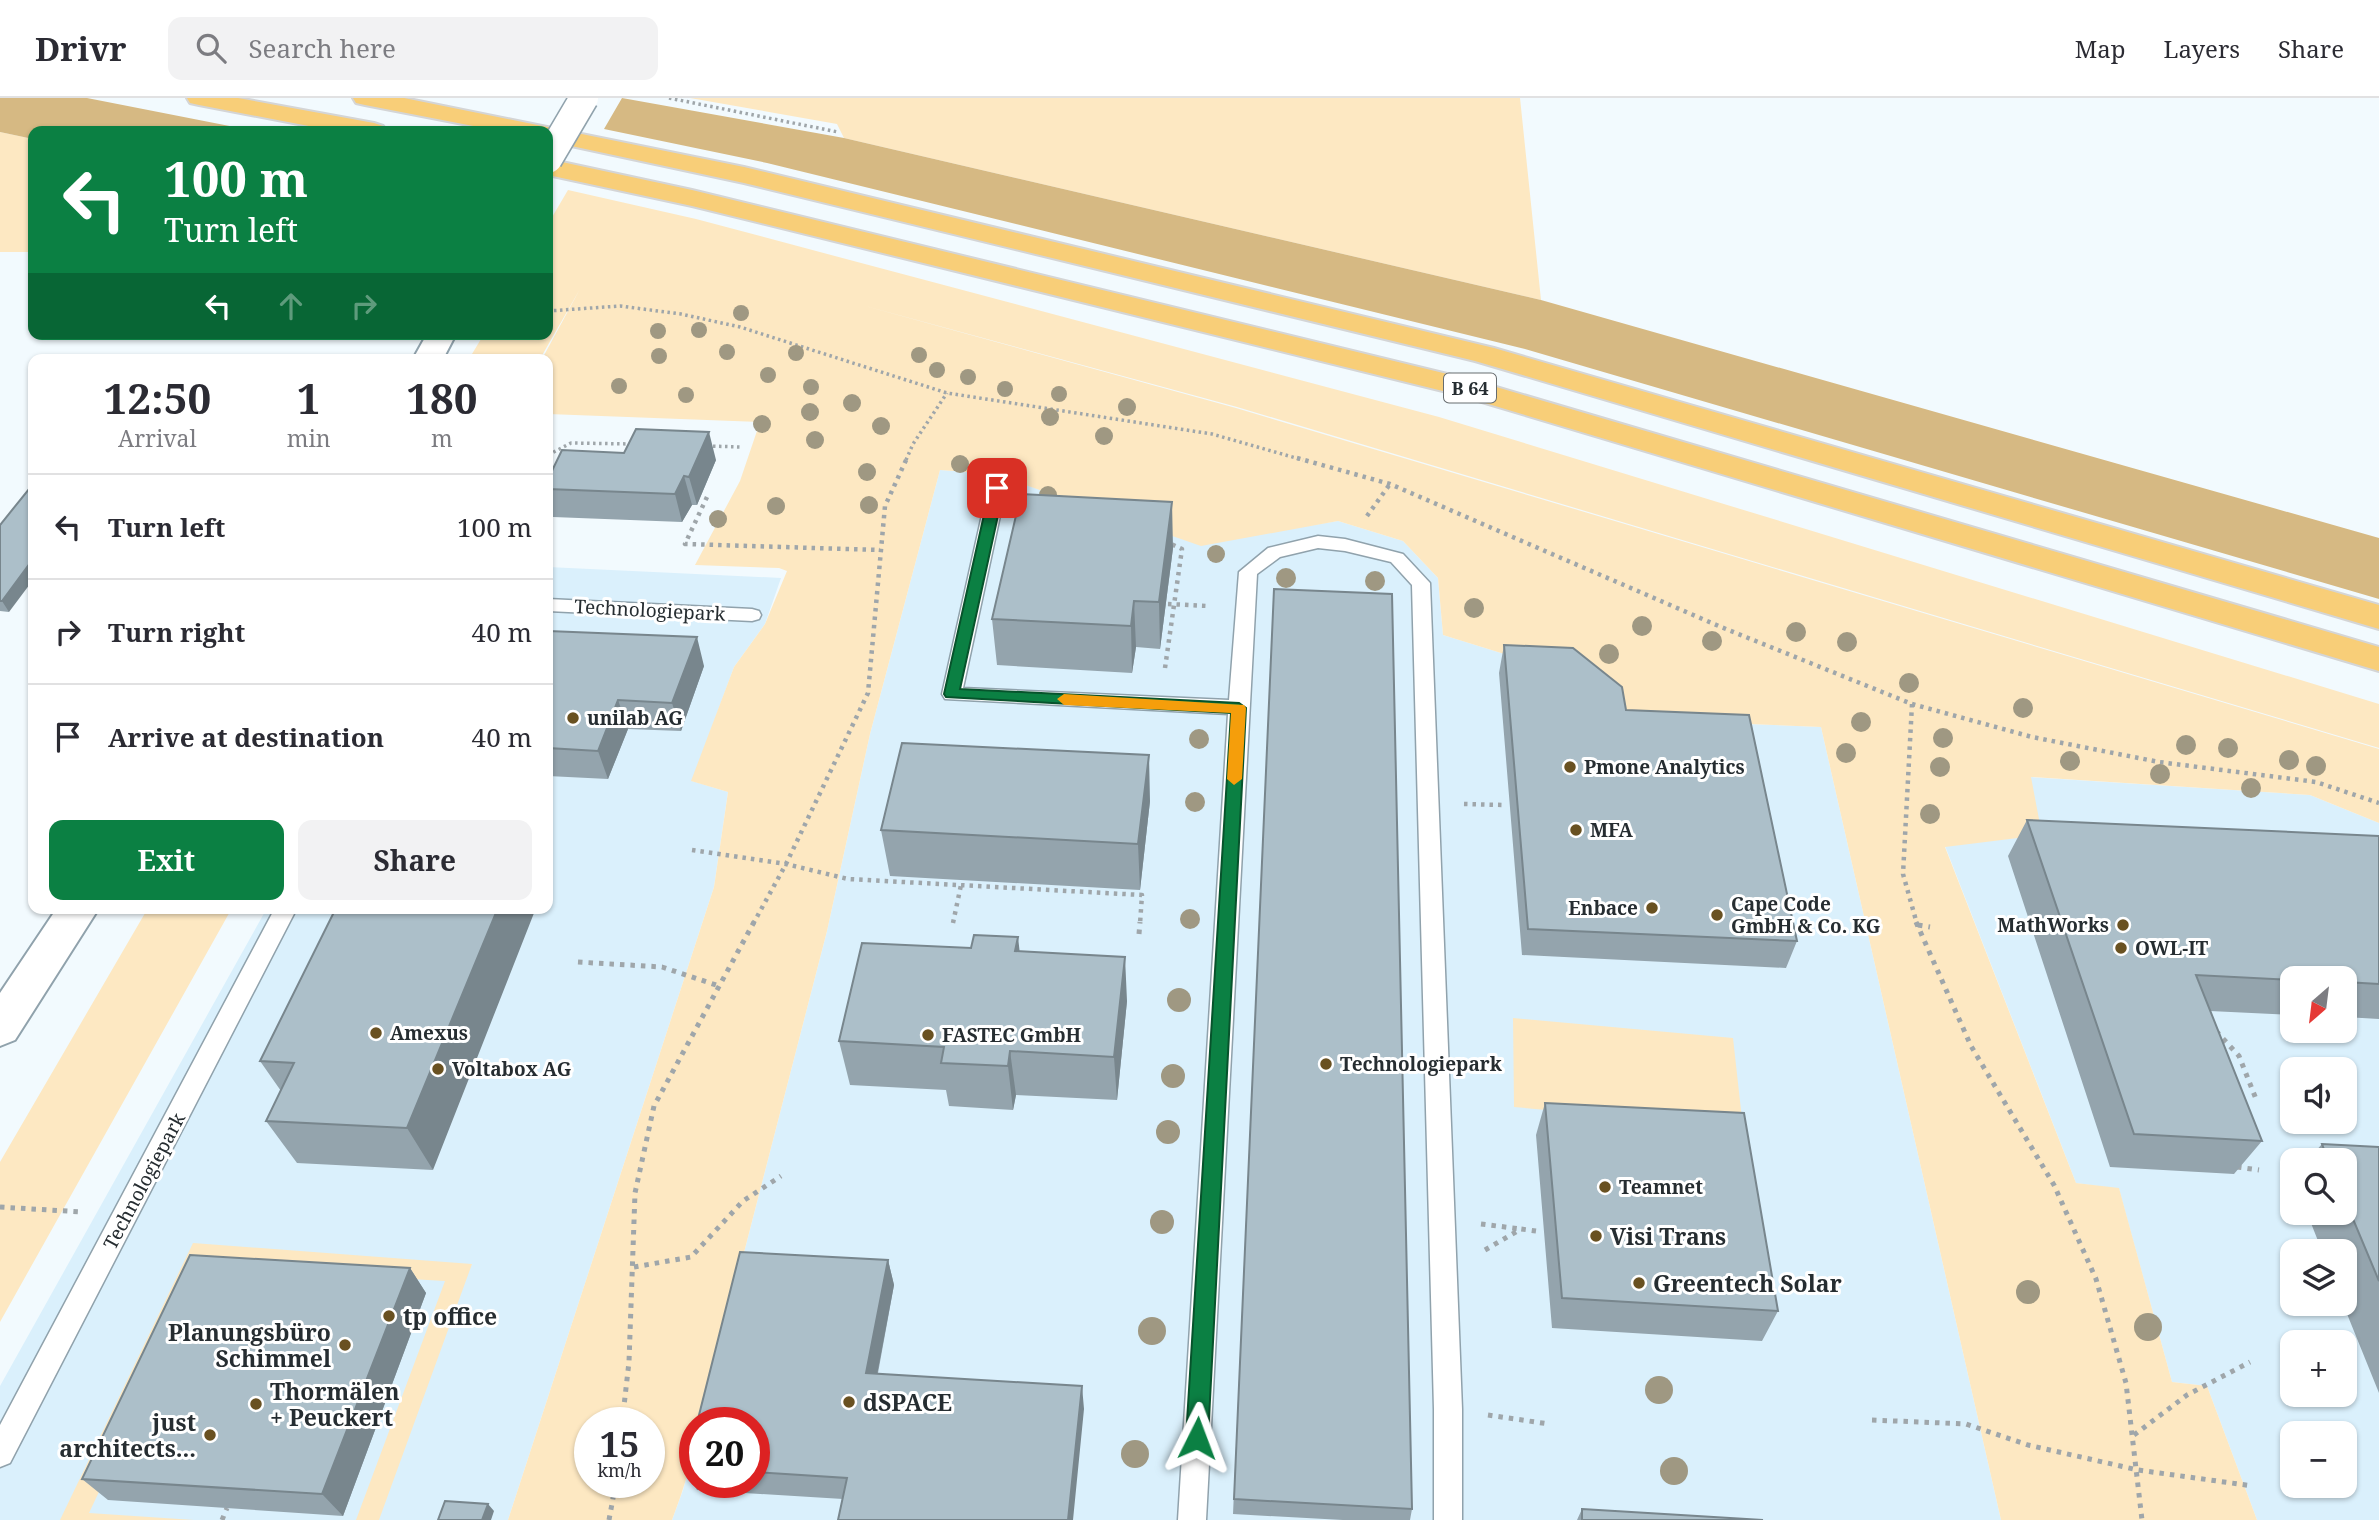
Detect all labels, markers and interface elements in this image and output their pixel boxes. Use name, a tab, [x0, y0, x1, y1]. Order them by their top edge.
search box	[168, 17, 658, 80]
text: Drivr	[35, 26, 126, 71]
icon: search	[192, 29, 230, 67]
text: Search here	[248, 30, 396, 66]
text: Map	[2075, 32, 2126, 65]
text: Layers	[2164, 32, 2240, 65]
text: Share	[2278, 32, 2344, 65]
text: 100 m	[164, 145, 308, 211]
icon: left	[49, 154, 140, 245]
text: Turn left	[164, 208, 298, 251]
icon: left	[199, 287, 237, 325]
icon: ahead	[272, 287, 310, 325]
icon: right	[345, 287, 383, 325]
text: 12:50	[104, 369, 211, 426]
text: 1	[297, 369, 321, 426]
text: 180	[406, 369, 477, 426]
road number: B 64	[1444, 374, 1496, 402]
text: Arrival	[118, 422, 197, 454]
text: min	[287, 422, 331, 454]
text: m	[431, 422, 453, 454]
pin	[967, 458, 1027, 518]
icon: arrive	[978, 469, 1016, 507]
icon: left	[49, 508, 87, 546]
text: Turn left	[108, 509, 225, 545]
text: 100 m	[457, 509, 532, 545]
street label: Technologiepark	[574, 593, 727, 627]
icon: right	[49, 613, 87, 651]
text: Turn right	[108, 614, 245, 650]
text: 40 m	[472, 614, 532, 650]
place label: unilab AG	[587, 705, 683, 731]
marker: unilab AG	[565, 710, 581, 726]
icon: arrive	[49, 718, 87, 756]
text: Arrive at destination	[108, 719, 384, 755]
text: 40 m	[472, 719, 532, 755]
place label: Pmone Analytics	[1584, 754, 1745, 780]
marker: Pmone Analytics	[1562, 759, 1578, 775]
place label: MFA	[1590, 817, 1634, 843]
button: Exit	[49, 820, 284, 900]
button: Share	[298, 820, 532, 900]
marker: MFA	[1568, 822, 1584, 838]
place label: Cape Code GmbH & Co. KG	[1731, 891, 1880, 939]
place label: Enbace	[1568, 895, 1638, 921]
marker: Enbace	[1644, 900, 1660, 916]
marker: Cape Code GmbH & Co. KG	[1709, 907, 1725, 923]
place label: MathWorks	[1997, 912, 2109, 938]
marker: MathWorks	[2115, 917, 2131, 933]
place label: OWL-IT	[2135, 935, 2209, 961]
marker: OWL-IT	[2113, 940, 2129, 956]
north arrow	[2280, 966, 2357, 1043]
map controls	[2280, 966, 2357, 1498]
place label: Amexus	[390, 1020, 468, 1046]
place label: FASTEC GmbH	[942, 1022, 1082, 1048]
marker: Amexus	[368, 1025, 384, 1041]
marker: FASTEC GmbH	[920, 1027, 936, 1043]
place label: Technologiepark	[1340, 1051, 1503, 1077]
place label: Voltabox AG	[452, 1056, 571, 1082]
marker: Technologiepark	[1318, 1056, 1334, 1072]
button: sound	[2280, 1057, 2357, 1134]
marker: Voltabox AG	[430, 1061, 446, 1077]
street label: Technologiepark	[97, 1107, 191, 1254]
button: search	[2280, 1148, 2357, 1225]
place label: Teamnet	[1619, 1174, 1703, 1200]
marker: Teamnet	[1597, 1179, 1613, 1195]
place label: Visi Trans	[1610, 1220, 1726, 1252]
marker: Visi Trans	[1588, 1228, 1604, 1244]
button: layers	[2280, 1239, 2357, 1316]
place label: Greentech Solar	[1653, 1267, 1842, 1299]
marker: Greentech Solar	[1631, 1275, 1647, 1291]
place label: tp office	[403, 1300, 497, 1332]
marker: tp office	[381, 1308, 397, 1324]
place label: Planungsbüro Schimmel	[168, 1316, 331, 1374]
button: +	[2280, 1330, 2357, 1407]
marker: Planungsbüro Schimmel	[337, 1337, 353, 1353]
place label: Thormälen + Peuckert	[270, 1375, 400, 1433]
place label: dSPACE	[863, 1386, 952, 1418]
marker: dSPACE	[841, 1394, 857, 1410]
marker: Thormälen + Peuckert	[248, 1396, 264, 1412]
position arrow	[1160, 1401, 1234, 1475]
place label: just architects...	[59, 1406, 196, 1464]
speed limit sign: 20	[679, 1407, 770, 1498]
text: 15	[600, 1420, 639, 1467]
button: −	[2280, 1421, 2357, 1498]
marker: just architects...	[202, 1427, 218, 1443]
text: km/h	[597, 1458, 642, 1482]

